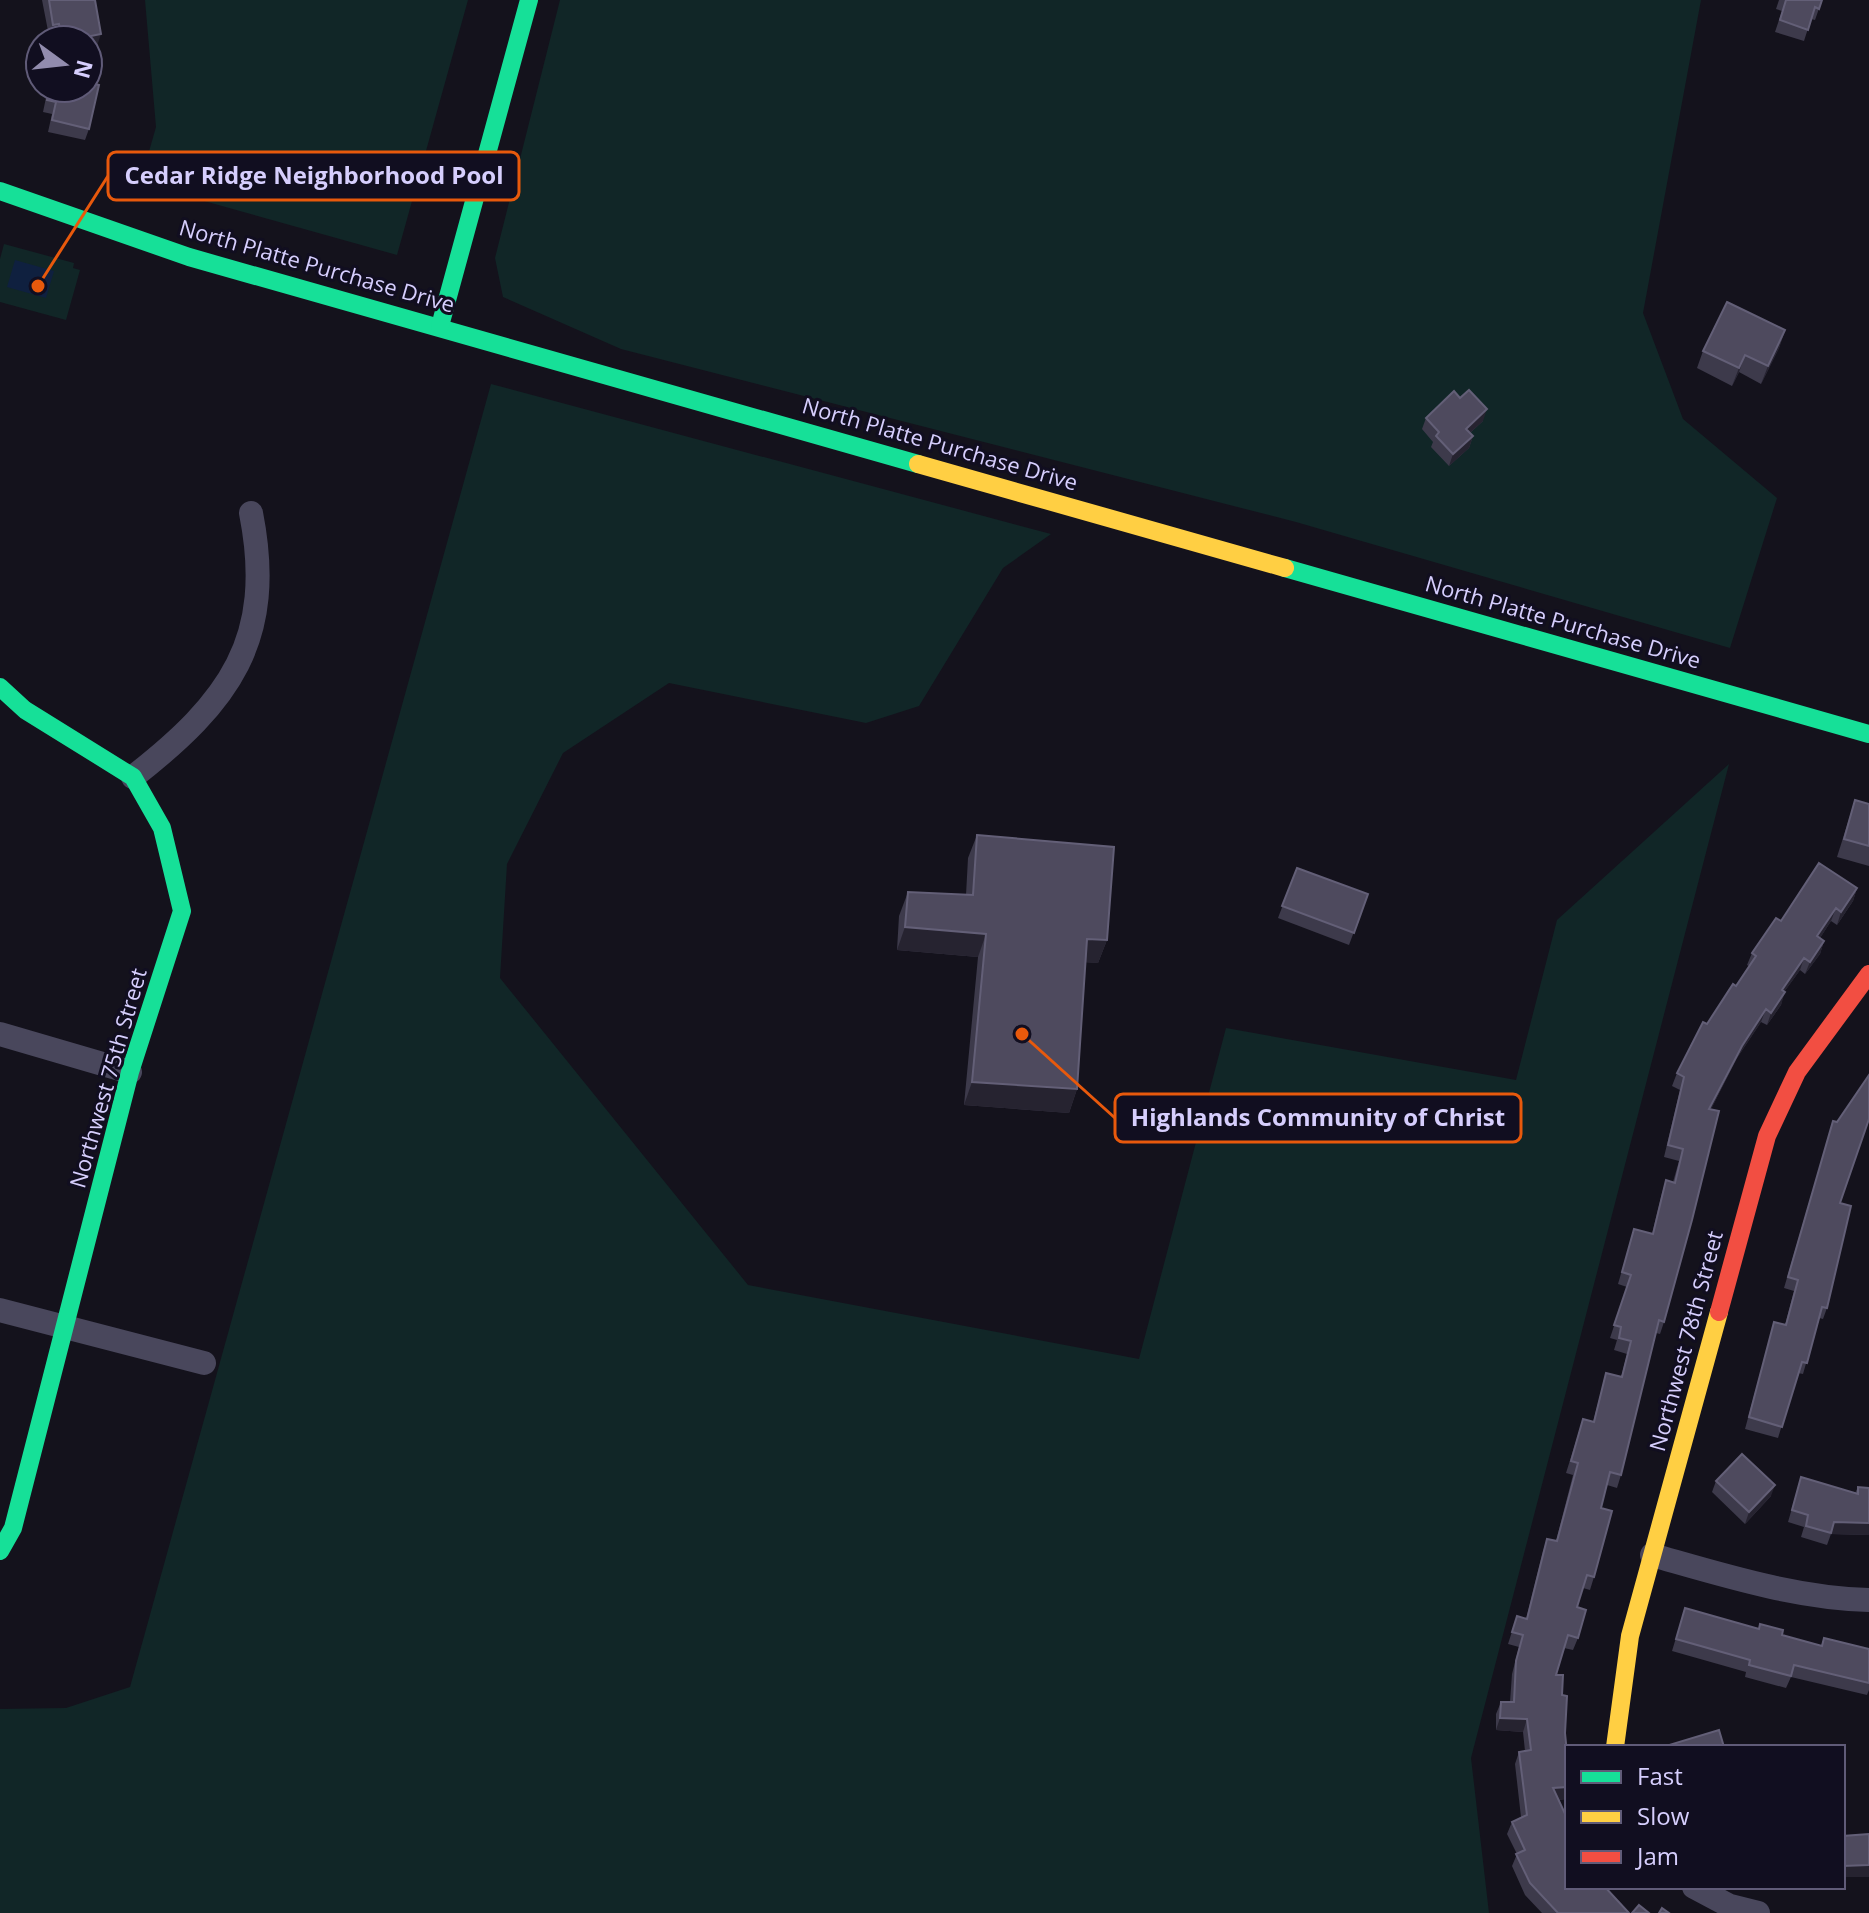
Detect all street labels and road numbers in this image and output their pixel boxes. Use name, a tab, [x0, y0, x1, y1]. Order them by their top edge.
street label: North Platte Purchase Drive	[176, 211, 458, 319]
street label: North Platte Purchase Drive	[799, 389, 1081, 497]
street label: North Platte Purchase Drive	[1422, 567, 1704, 675]
street label: Northwest 75th Street	[61, 964, 153, 1191]
street label: Northwest 78th Street	[1641, 1227, 1729, 1454]

